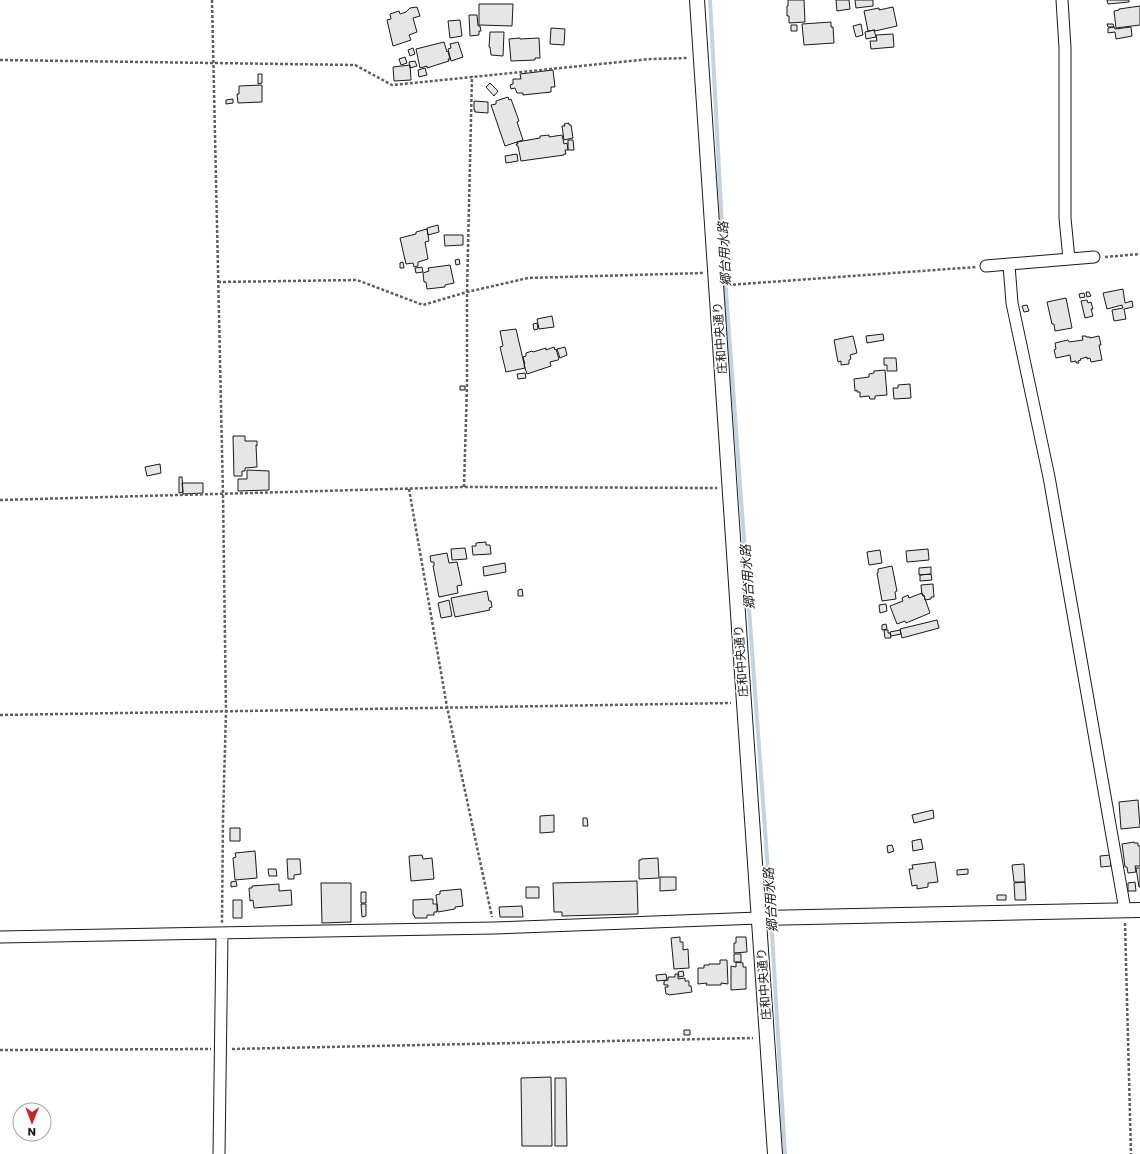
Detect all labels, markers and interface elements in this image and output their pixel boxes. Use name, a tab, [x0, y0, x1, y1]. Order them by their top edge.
water label: 郷台用水路	[713, 220, 736, 287]
street label: 庄和中央通り	[709, 302, 730, 375]
water label: 郷台用水路	[736, 543, 759, 610]
street label: 庄和中央通り	[730, 625, 751, 698]
water label: 郷台用水路	[759, 866, 782, 933]
street label: 庄和中央通り	[753, 948, 774, 1021]
north arrow	[12, 1102, 52, 1142]
text: N	[28, 1124, 36, 1140]

